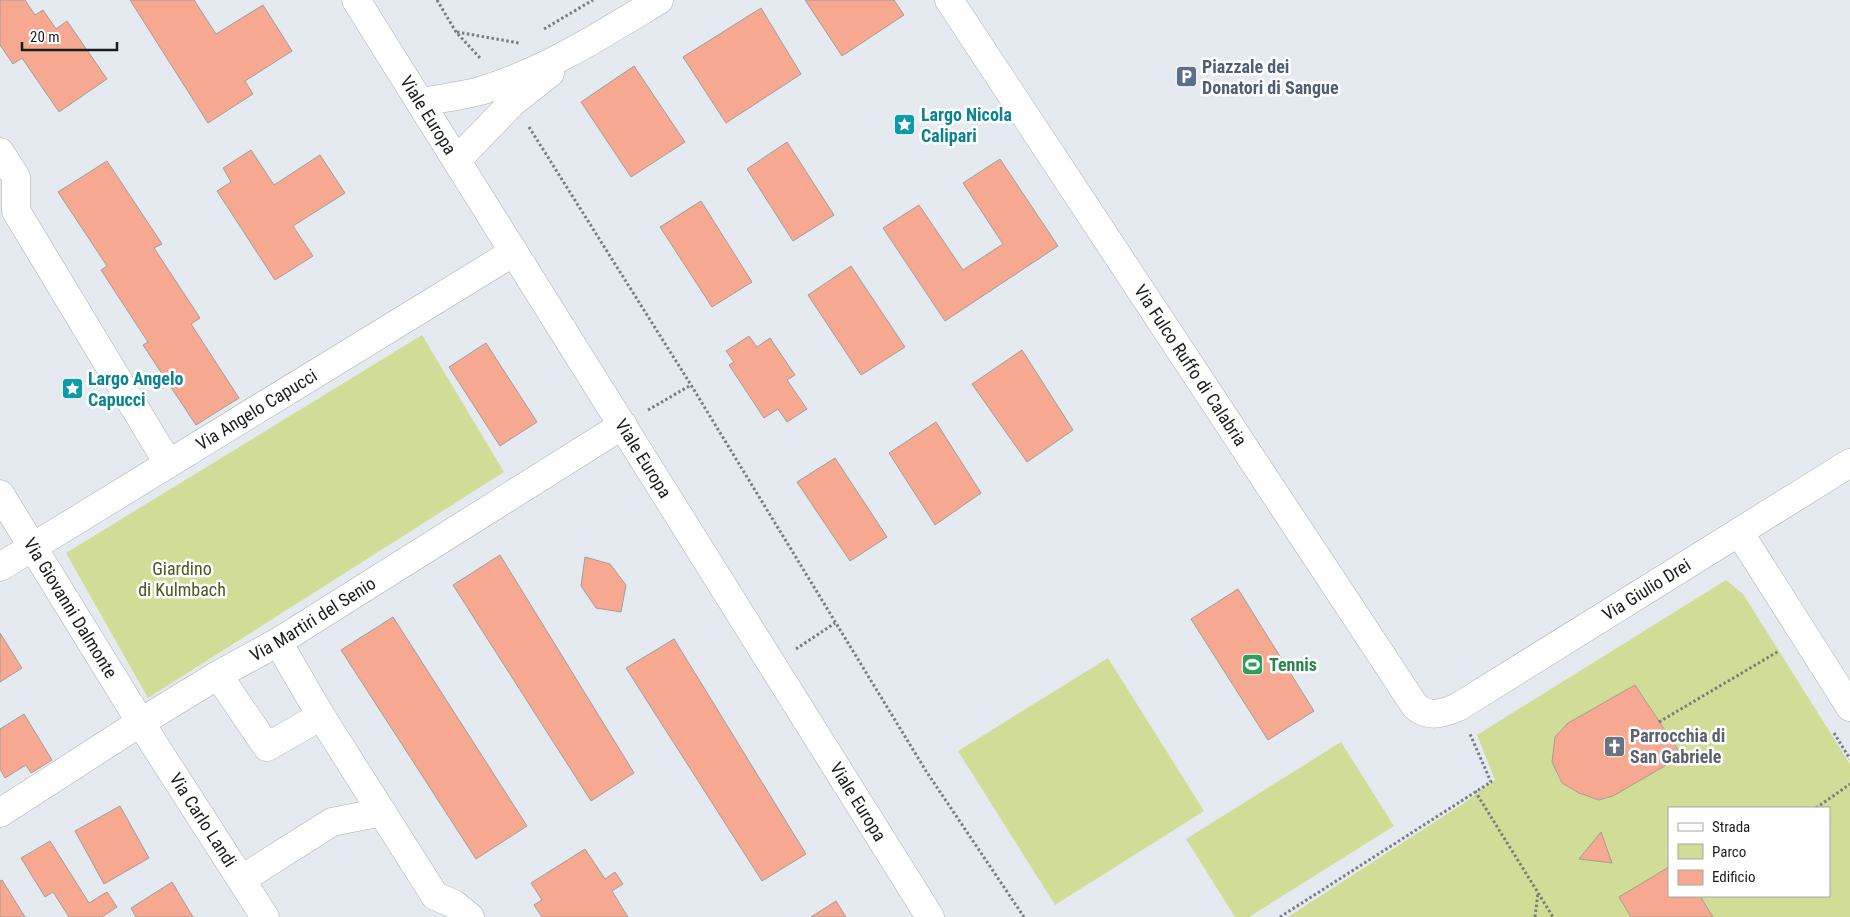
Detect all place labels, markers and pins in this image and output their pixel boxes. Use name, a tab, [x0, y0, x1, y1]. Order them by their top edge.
place label: Piazzale dei Donatori di Sangue	[1202, 56, 1339, 98]
parking icon: Piazzale dei Donatori di Sangue	[1174, 65, 1198, 89]
place label: Largo Nicola Calipari	[921, 104, 1012, 146]
place icon: Largo Nicola Calipari	[893, 113, 917, 137]
place label: Largo Angelo Capucci	[88, 368, 183, 410]
place icon: Largo Angelo Capucci	[60, 377, 84, 401]
sports icon: Tennis	[1241, 653, 1265, 677]
place label: Tennis	[1269, 654, 1317, 675]
place label: Parrocchia di San Gabriele	[1630, 725, 1725, 767]
church icon: Parrocchia di San Gabriele	[1602, 734, 1626, 758]

